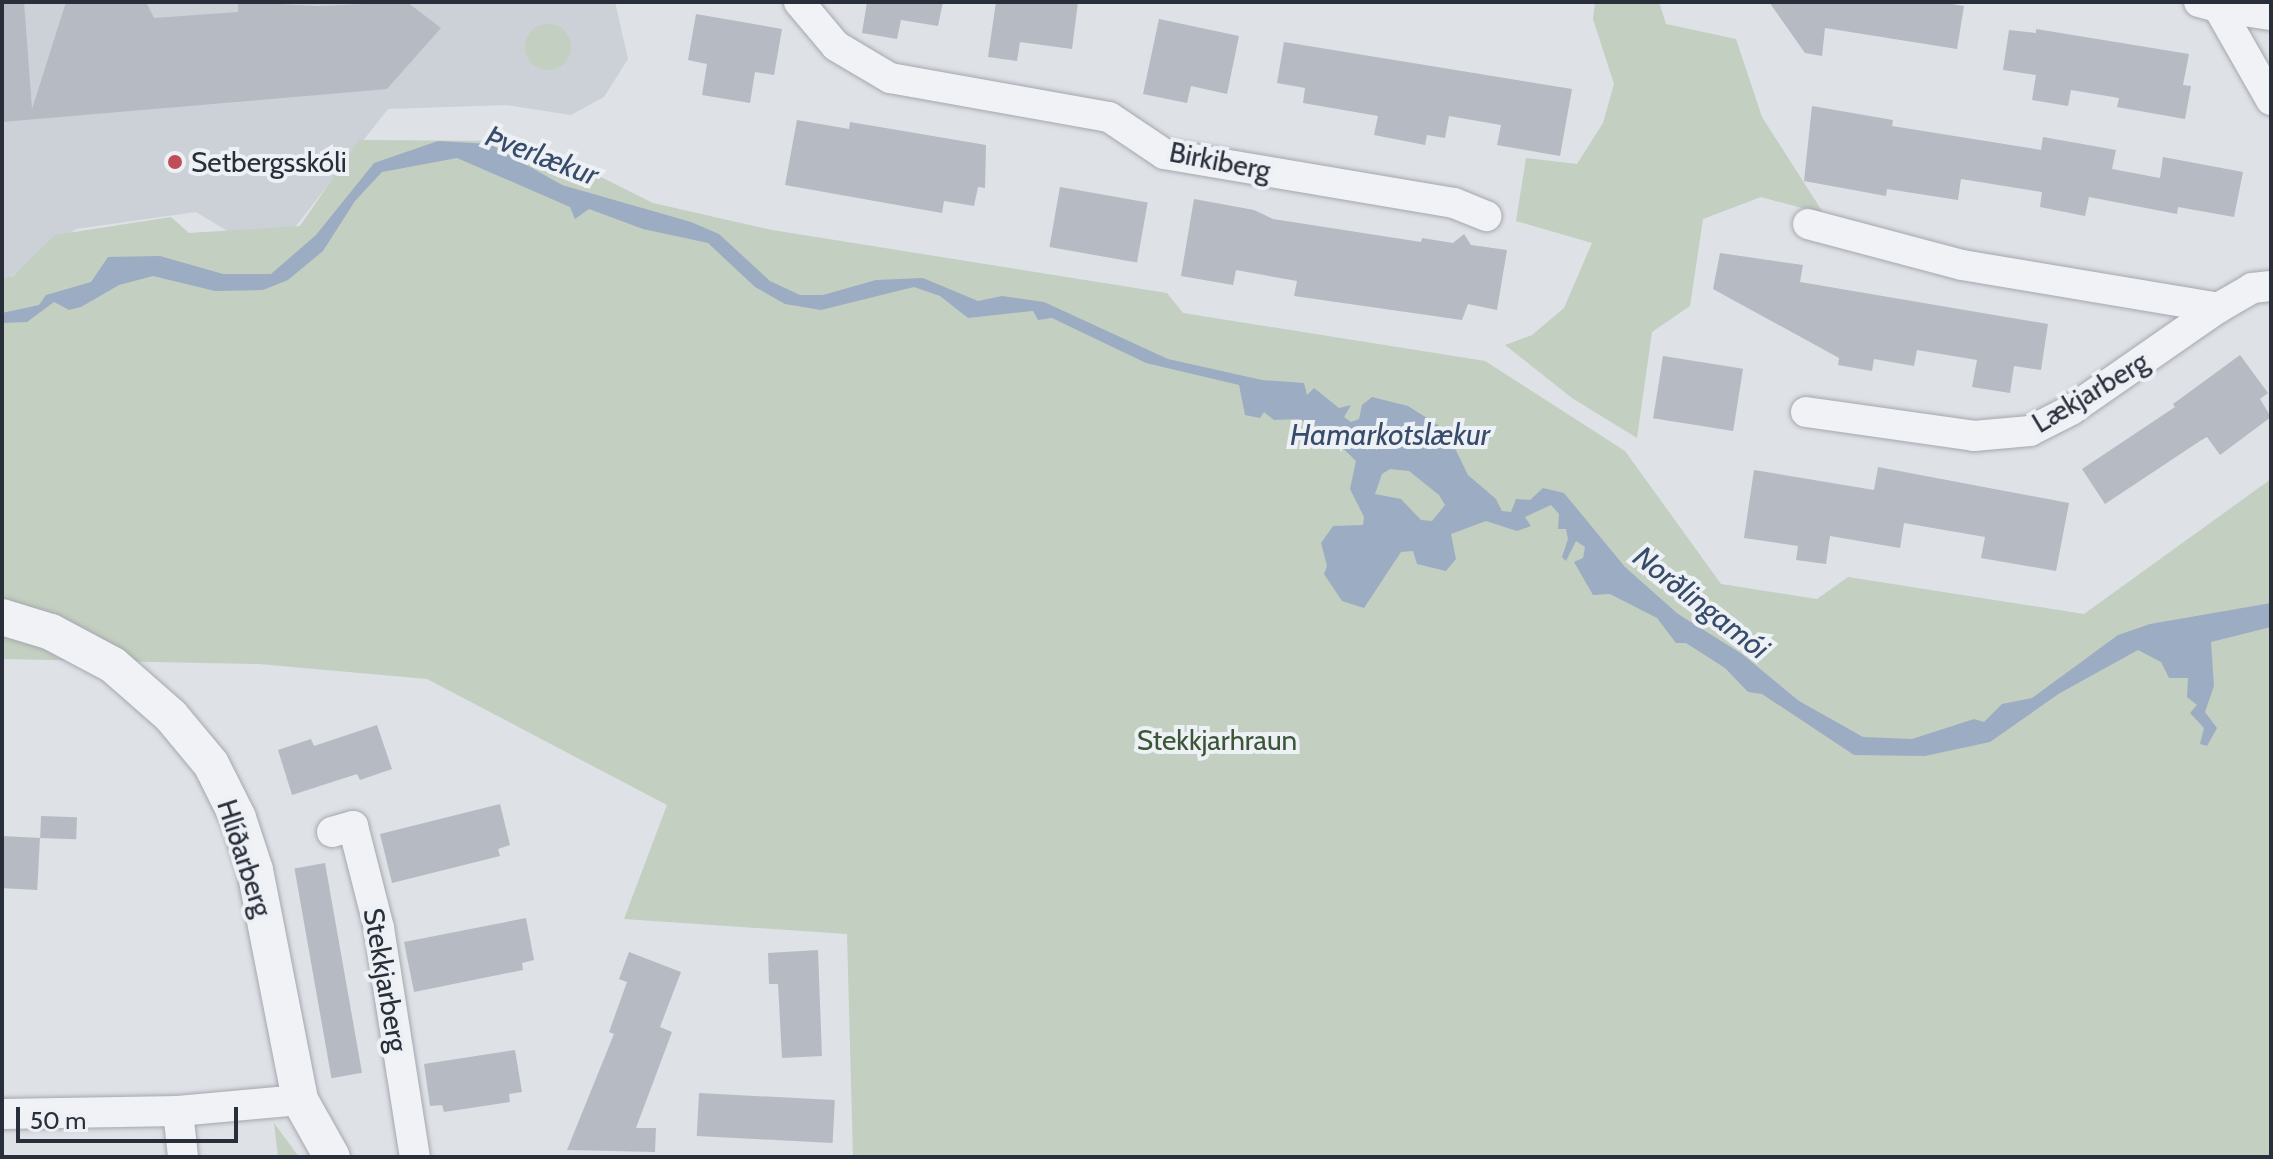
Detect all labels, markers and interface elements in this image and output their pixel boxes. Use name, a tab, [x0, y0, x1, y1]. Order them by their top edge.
water label: Þverlækur	[481, 118, 603, 194]
street label: Birkiberg	[1167, 135, 1273, 187]
place label: Setbergsskóli	[191, 145, 347, 179]
marker: Setbergsskóli	[166, 153, 184, 171]
street label: Lækjarberg	[2026, 344, 2154, 440]
water label: Hamarkotslækur	[1290, 417, 1490, 453]
water label: Norðlingamói	[1626, 539, 1776, 667]
park label: Stekkjarhraun	[1137, 723, 1297, 757]
street label: Hlíðarberg	[210, 795, 280, 921]
street label: Stekkjarberg	[357, 905, 415, 1055]
scale bar	[20, 1091, 242, 1141]
text: 50 m	[30, 1106, 86, 1135]

